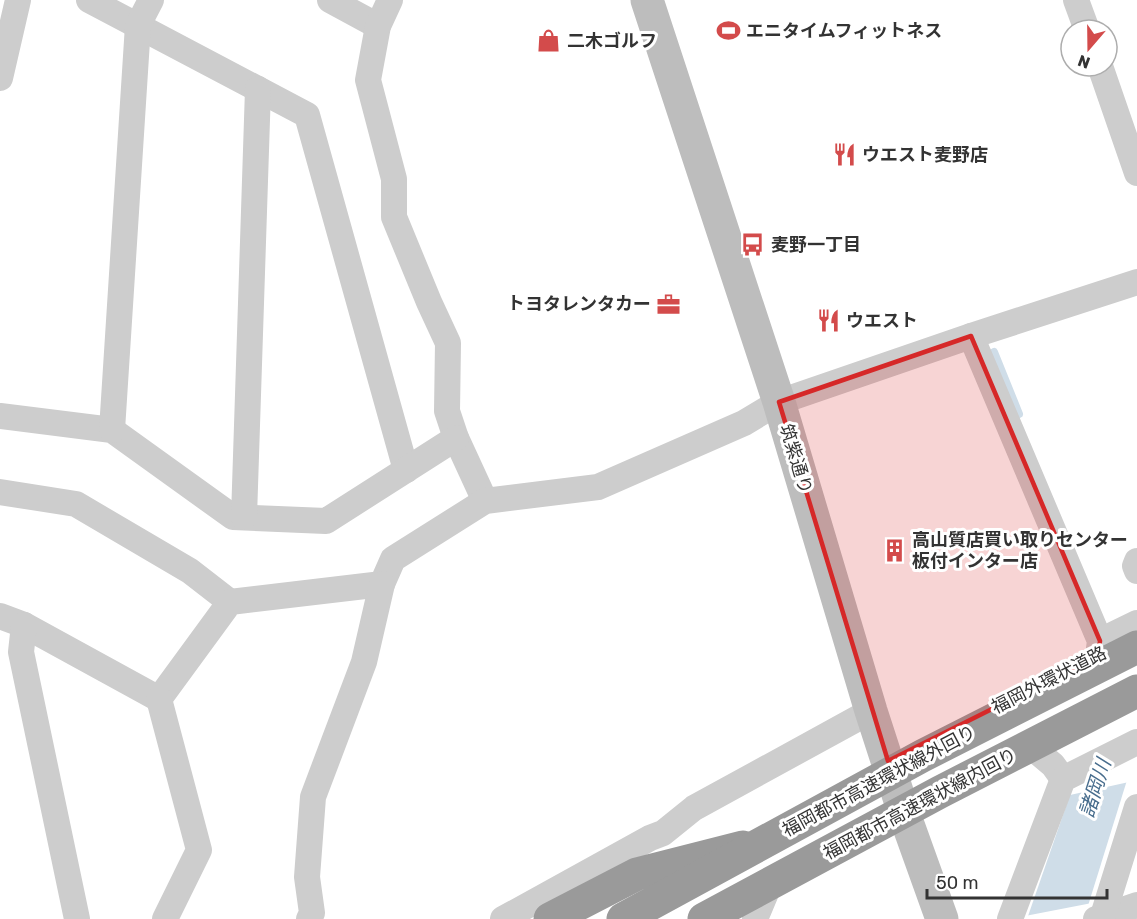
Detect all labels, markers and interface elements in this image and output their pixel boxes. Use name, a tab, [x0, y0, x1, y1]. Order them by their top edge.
sports icon: エニタイムフィットネス	[715, 18, 741, 44]
north arrow	[1059, 18, 1119, 78]
place label: エニタイムフィットネス	[746, 20, 942, 42]
shop icon: 二木ゴルフ	[536, 28, 562, 54]
place label: 二木ゴルフ	[567, 30, 657, 52]
text: N	[1075, 51, 1093, 73]
restaurant icon: ウエスト麦野店	[831, 142, 857, 168]
place label: ウエスト麦野店	[862, 144, 988, 166]
bus stop icon: 麦野一丁目	[740, 232, 766, 258]
place label: 麦野一丁目	[771, 234, 861, 256]
office icon: トヨタレンタカー	[656, 291, 682, 317]
place label: トヨタレンタカー	[507, 293, 651, 315]
restaurant icon: ウエスト	[815, 308, 841, 334]
place label: ウエスト	[846, 310, 918, 332]
street label: 筑紫通り	[775, 421, 817, 497]
place label: 高山質店買い取りセンター 板付インター店	[912, 529, 1128, 572]
building icon: 高山質店買い取りセンター 板付インター店	[881, 537, 907, 563]
street label: 福岡外環状道路	[988, 642, 1110, 718]
street label: 福岡都市高速環状線外回り	[778, 721, 980, 841]
street label: 福岡都市高速環状線内回り	[819, 744, 1021, 864]
water label: 諸岡川	[1074, 754, 1116, 820]
scale bar	[927, 862, 1107, 900]
text: 50 m	[936, 872, 979, 894]

